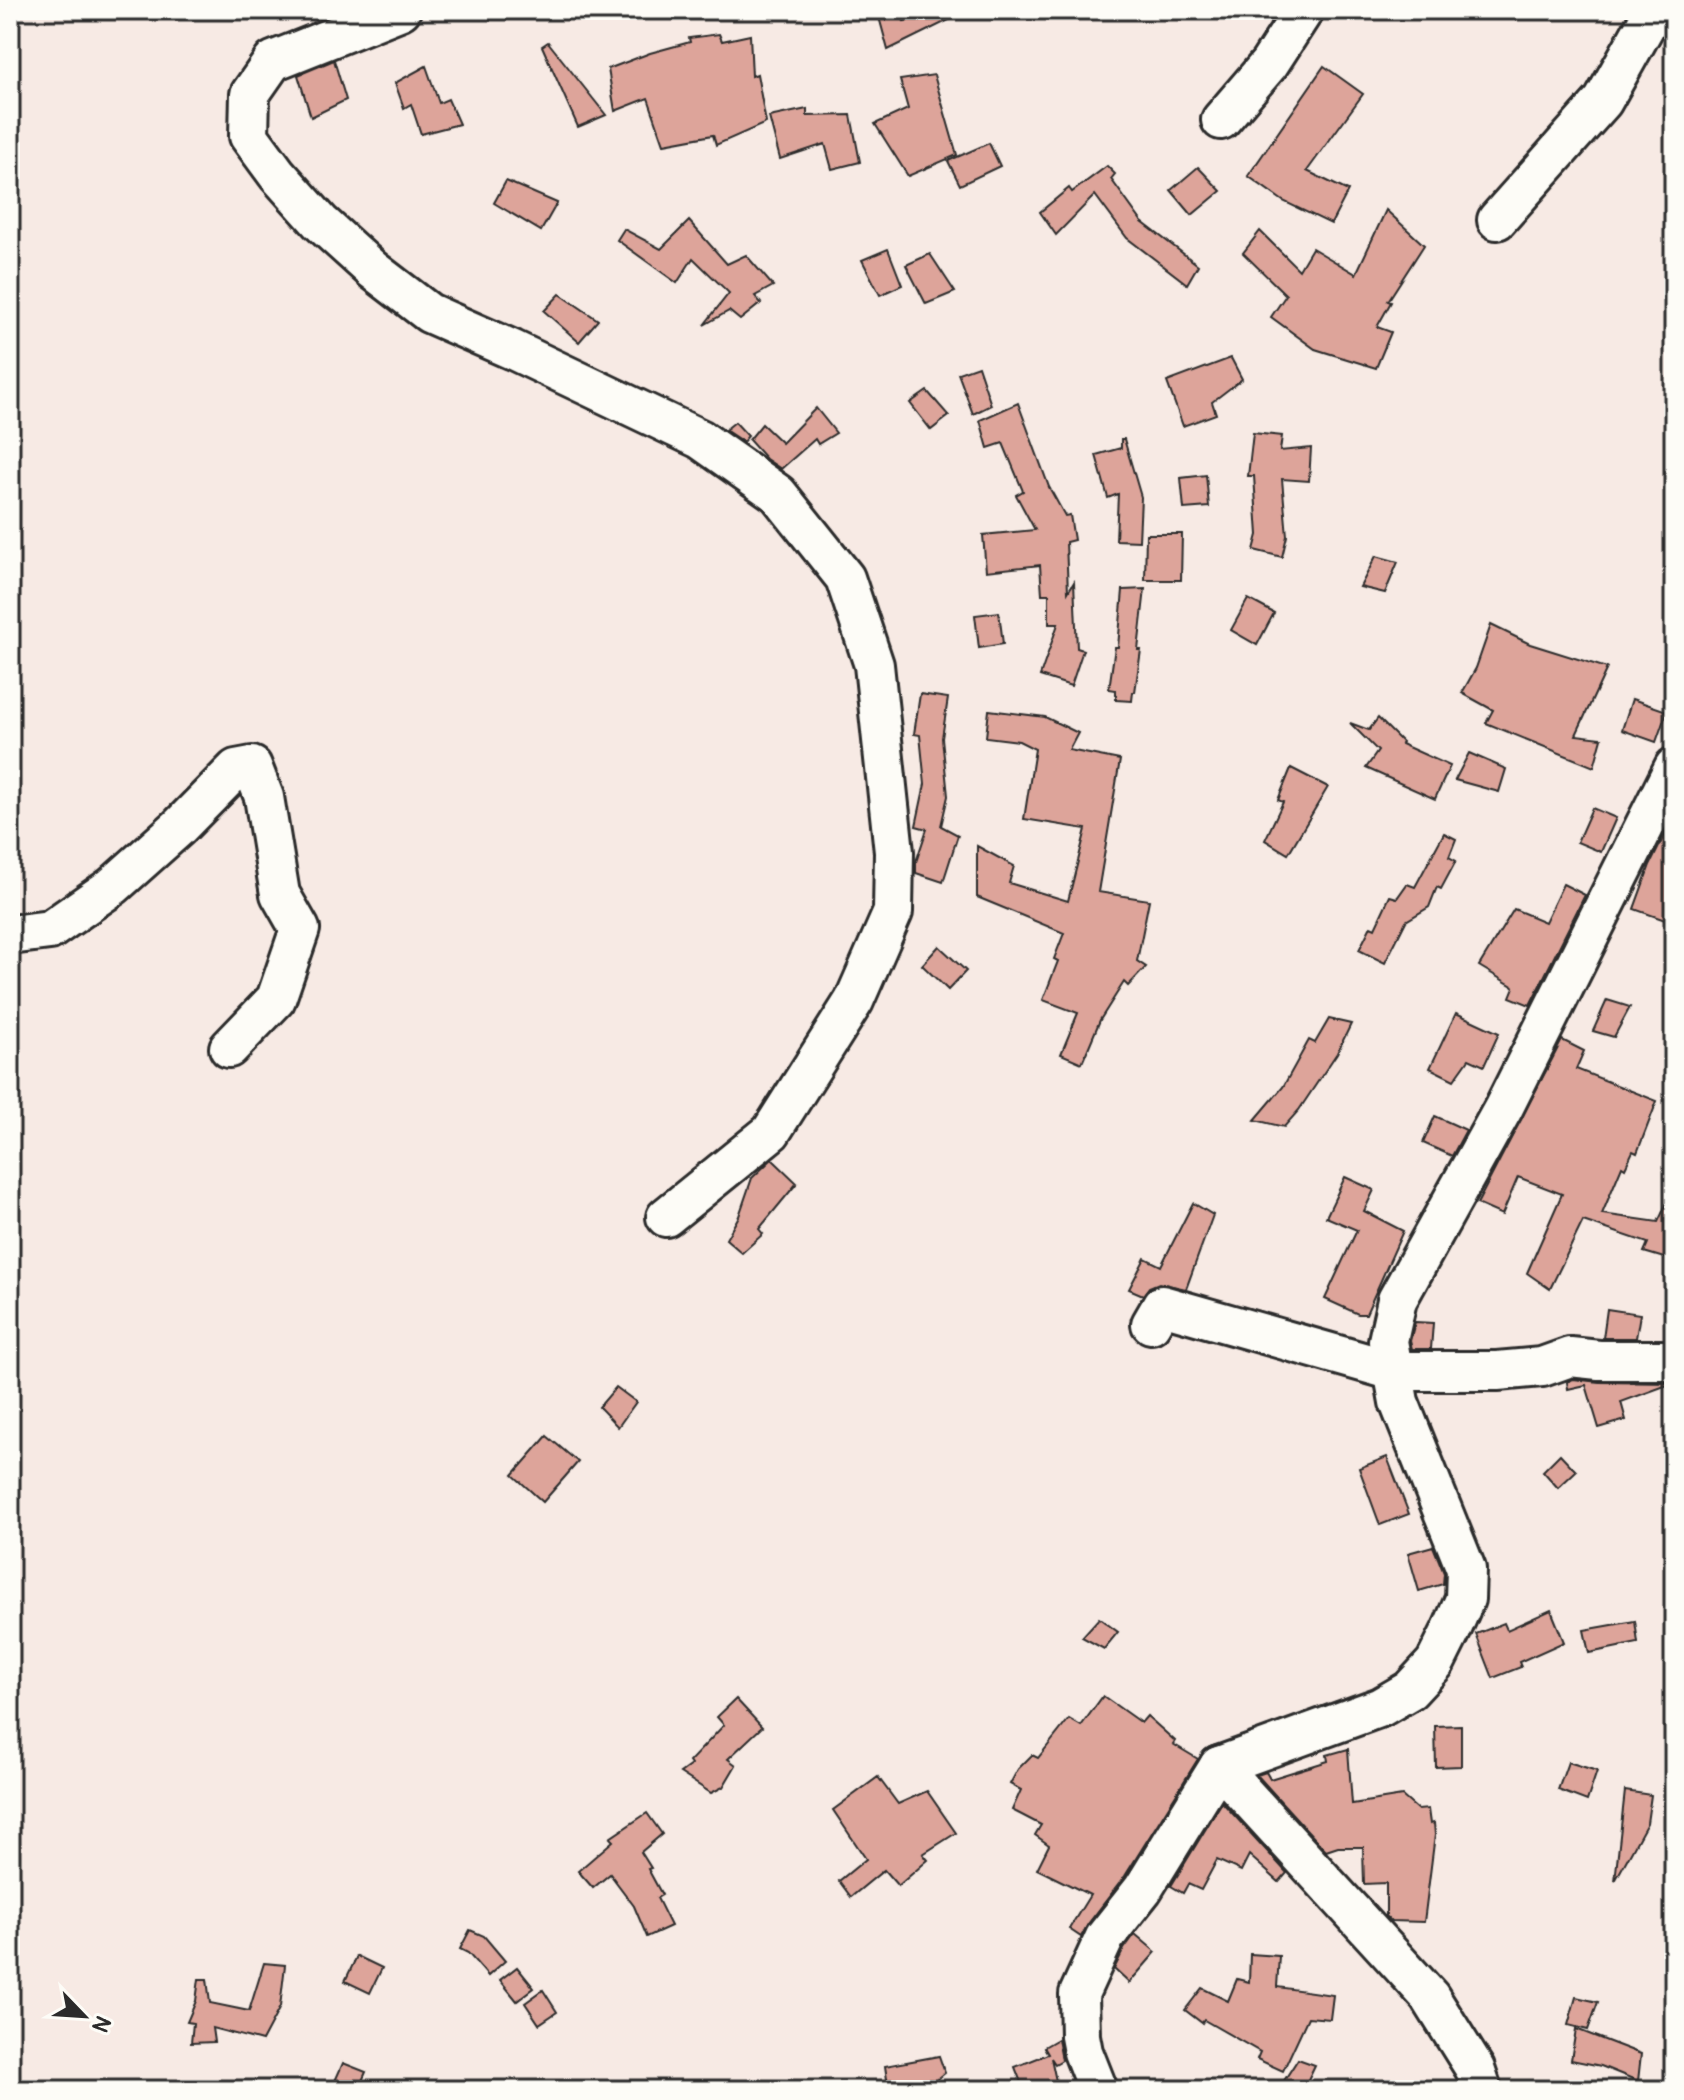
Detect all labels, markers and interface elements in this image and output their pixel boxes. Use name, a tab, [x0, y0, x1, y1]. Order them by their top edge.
north arrow	[44, 1976, 124, 2056]
text: N	[85, 2011, 117, 2037]

